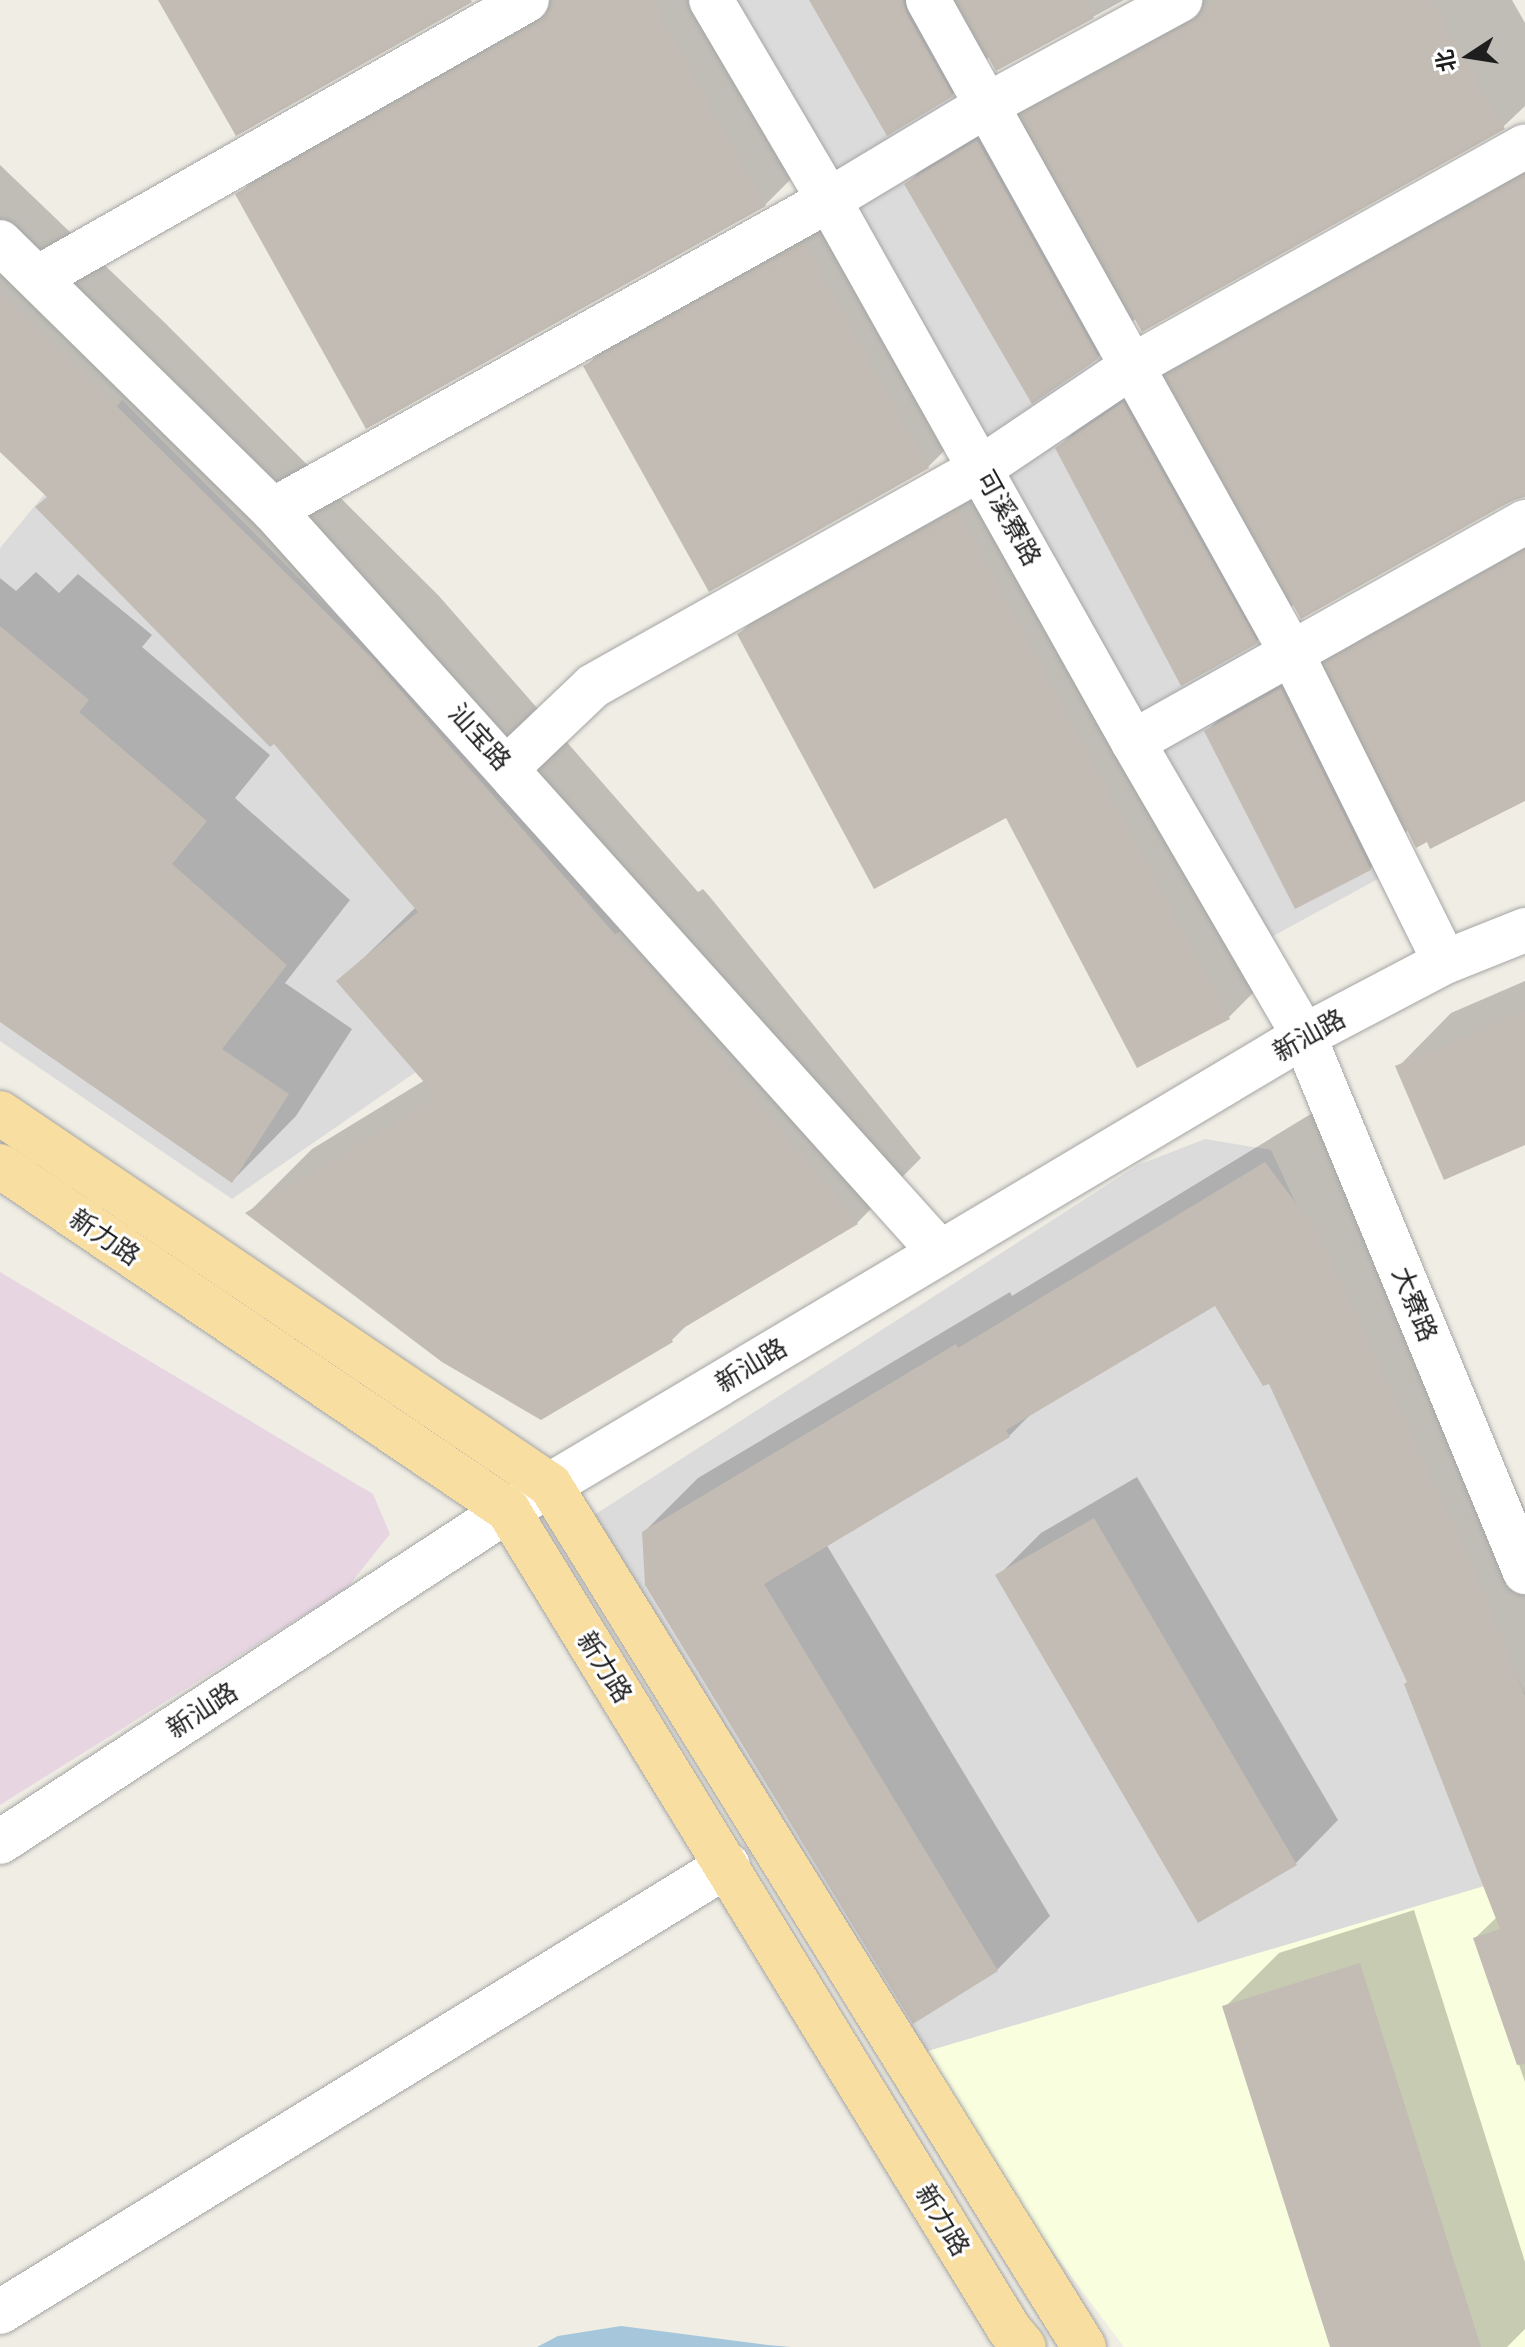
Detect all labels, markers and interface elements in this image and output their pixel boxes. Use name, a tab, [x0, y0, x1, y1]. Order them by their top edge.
north arrow	[1429, 16, 1509, 96]
text: 北	[1429, 47, 1462, 75]
street label: 可溪寮路	[970, 465, 1048, 571]
street label: 汕宝路	[442, 698, 518, 776]
street label: 新汕路	[1267, 1002, 1351, 1068]
street label: 新力路	[64, 1202, 146, 1272]
street label: 大寮路	[1386, 1262, 1444, 1346]
street label: 新汕路	[710, 1332, 792, 1398]
street label: 新力路	[571, 1626, 639, 1708]
street label: 新汕路	[161, 1676, 243, 1744]
street label: 新力路	[910, 2179, 976, 2261]

